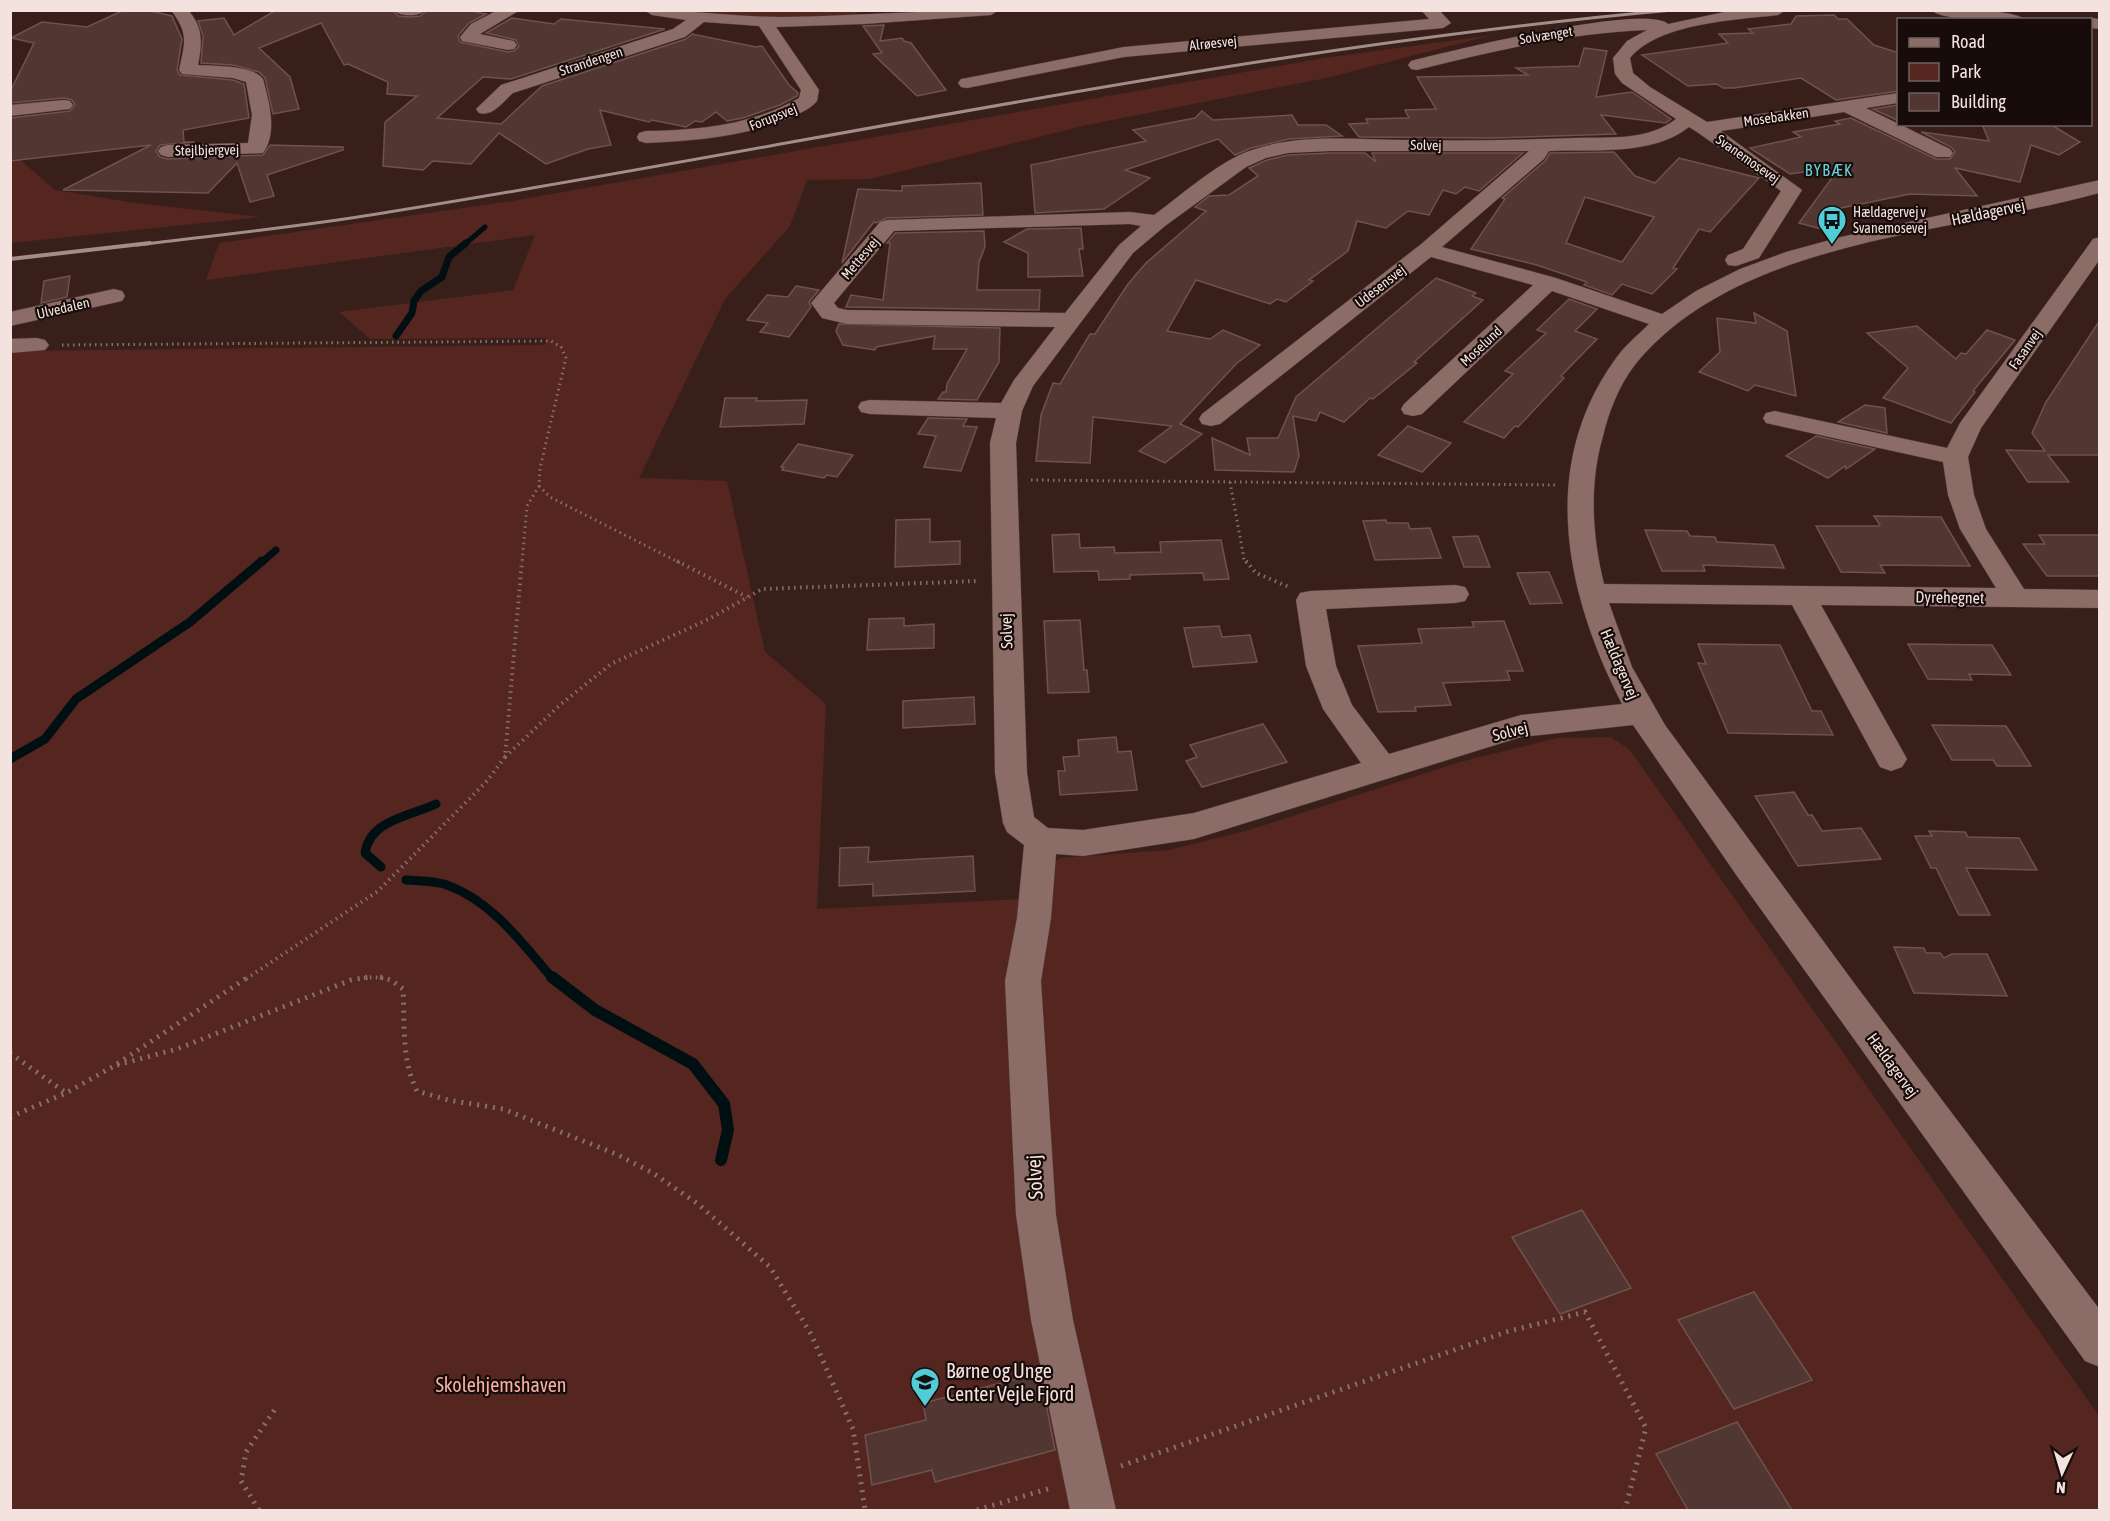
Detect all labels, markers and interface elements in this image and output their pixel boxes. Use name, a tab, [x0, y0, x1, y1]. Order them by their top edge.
legend	[1897, 18, 2092, 126]
street label: Solvænget	[1518, 23, 1574, 47]
text: Road	[1951, 31, 1985, 52]
street label: Alrøesvej	[1188, 33, 1238, 53]
street label: Strandengen	[557, 43, 625, 79]
text: Park	[1951, 61, 1981, 82]
text: Building	[1951, 91, 2006, 112]
street label: Forupsvej	[747, 100, 799, 134]
street label: Mosebakken	[1742, 105, 1810, 129]
street label: Svanemosevej	[1713, 131, 1783, 187]
street label: Solvej	[1410, 137, 1442, 153]
street label: Stejlbjergvej	[175, 141, 239, 159]
district label: BYBÆK	[1805, 161, 1853, 179]
street label: Hældagervej	[1950, 195, 2027, 230]
bus stop icon: Hældagervej v Svanemosevej	[1816, 204, 1848, 246]
place label: Hældagervej v Svanemosevej	[1853, 204, 1927, 236]
street label: Mettesvej	[838, 234, 882, 282]
street label: Udesensvej	[1352, 261, 1408, 311]
street label: Ulvedalen	[35, 294, 91, 322]
street label: Moselund	[1457, 323, 1505, 369]
street label: Fasanvej	[2005, 326, 2045, 372]
street label: Dyrehegnet	[1915, 587, 1985, 608]
street label: Solvej	[996, 613, 1017, 649]
street label: Hældagervej	[1596, 626, 1643, 702]
street label: Solvej	[1491, 718, 1530, 745]
street label: Hældagervej	[1863, 1029, 1922, 1101]
street label: Solvej	[1021, 1154, 1047, 1200]
place label: Børne og Unge Center Vejle Fjord	[946, 1359, 1074, 1405]
school or university icon: Børne og Unge Center Vejle Fjord	[909, 1366, 941, 1408]
park label: Skolehjemshaven	[435, 1373, 567, 1396]
north arrow	[2032, 1443, 2092, 1503]
text: N	[2056, 1479, 2066, 1497]

